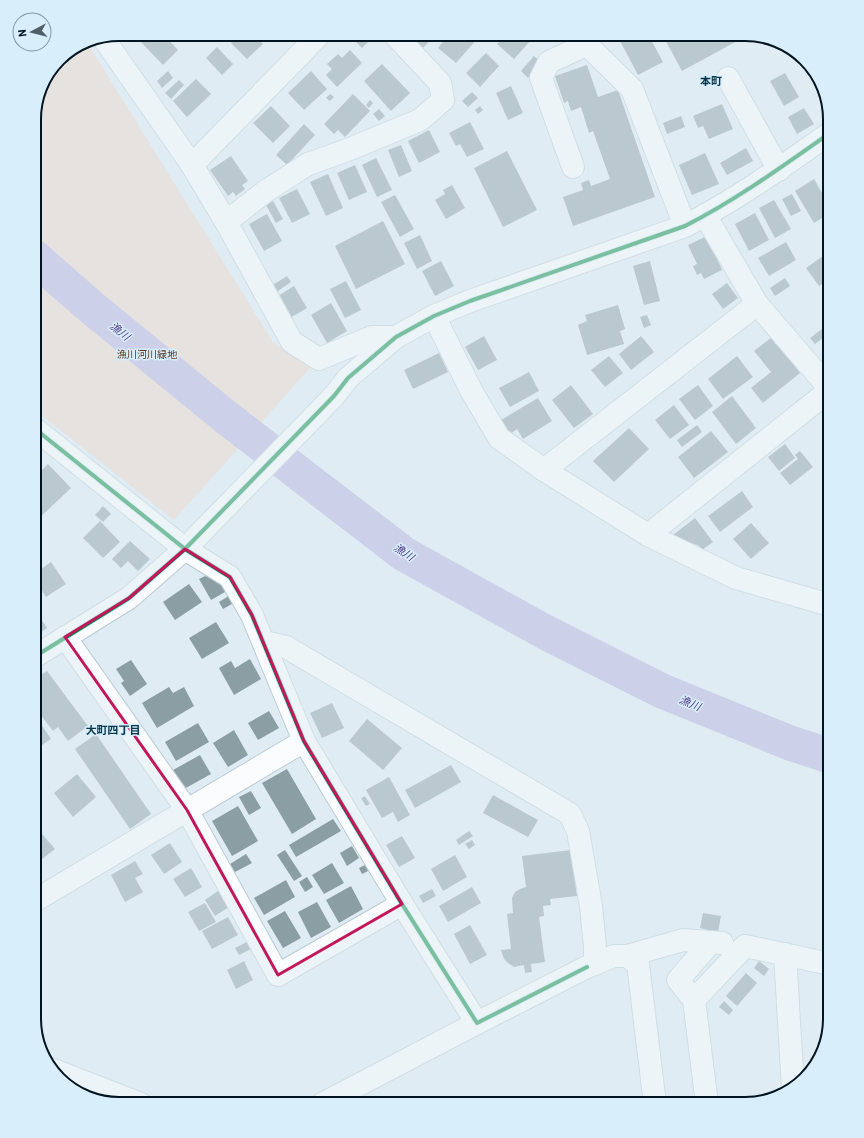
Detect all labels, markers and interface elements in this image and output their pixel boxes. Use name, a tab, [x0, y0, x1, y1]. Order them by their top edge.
north arrow	[12, 12, 52, 52]
text: N	[15, 29, 28, 38]
district label: 本町	[700, 74, 722, 87]
water label: 漁川	[108, 319, 134, 343]
park label: 漁川河川緑地	[117, 348, 178, 360]
water label: 漁川	[392, 540, 418, 564]
water label: 漁川	[678, 692, 704, 713]
district label: 大町四丁目	[86, 723, 141, 736]

